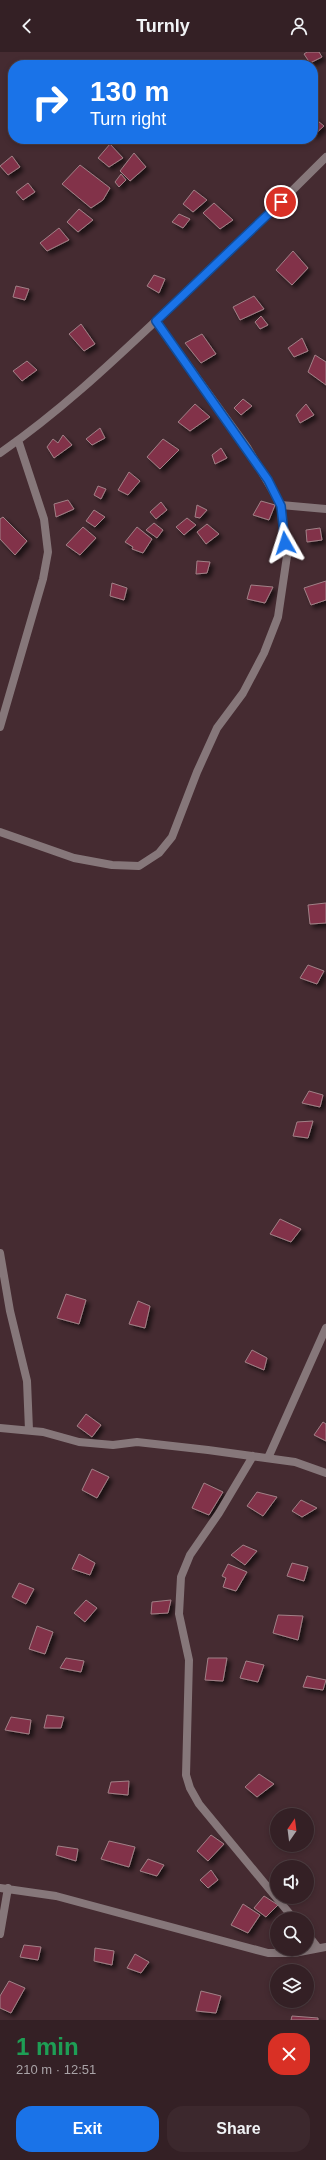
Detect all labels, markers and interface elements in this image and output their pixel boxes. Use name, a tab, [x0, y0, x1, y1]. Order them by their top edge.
icon: back	[16, 15, 38, 37]
icon: person	[288, 15, 310, 37]
text: Turnly	[136, 16, 190, 36]
icon: right	[24, 76, 76, 128]
text: 130 m	[90, 76, 169, 107]
text: Turn right	[90, 109, 166, 129]
pin	[264, 185, 298, 219]
icon: arrive	[270, 191, 292, 213]
position arrow	[264, 522, 306, 564]
north arrow	[270, 1808, 314, 1852]
map controls	[270, 1808, 314, 2008]
button: sound	[270, 1860, 314, 1904]
button: search	[270, 1912, 314, 1956]
button: layers	[270, 1964, 314, 2008]
text: 1 min	[16, 2033, 79, 2060]
button: close	[268, 2033, 310, 2075]
text: 210 m · 12:51	[16, 2062, 96, 2077]
button: Exit	[16, 2106, 159, 2152]
button: Share	[167, 2106, 310, 2152]

